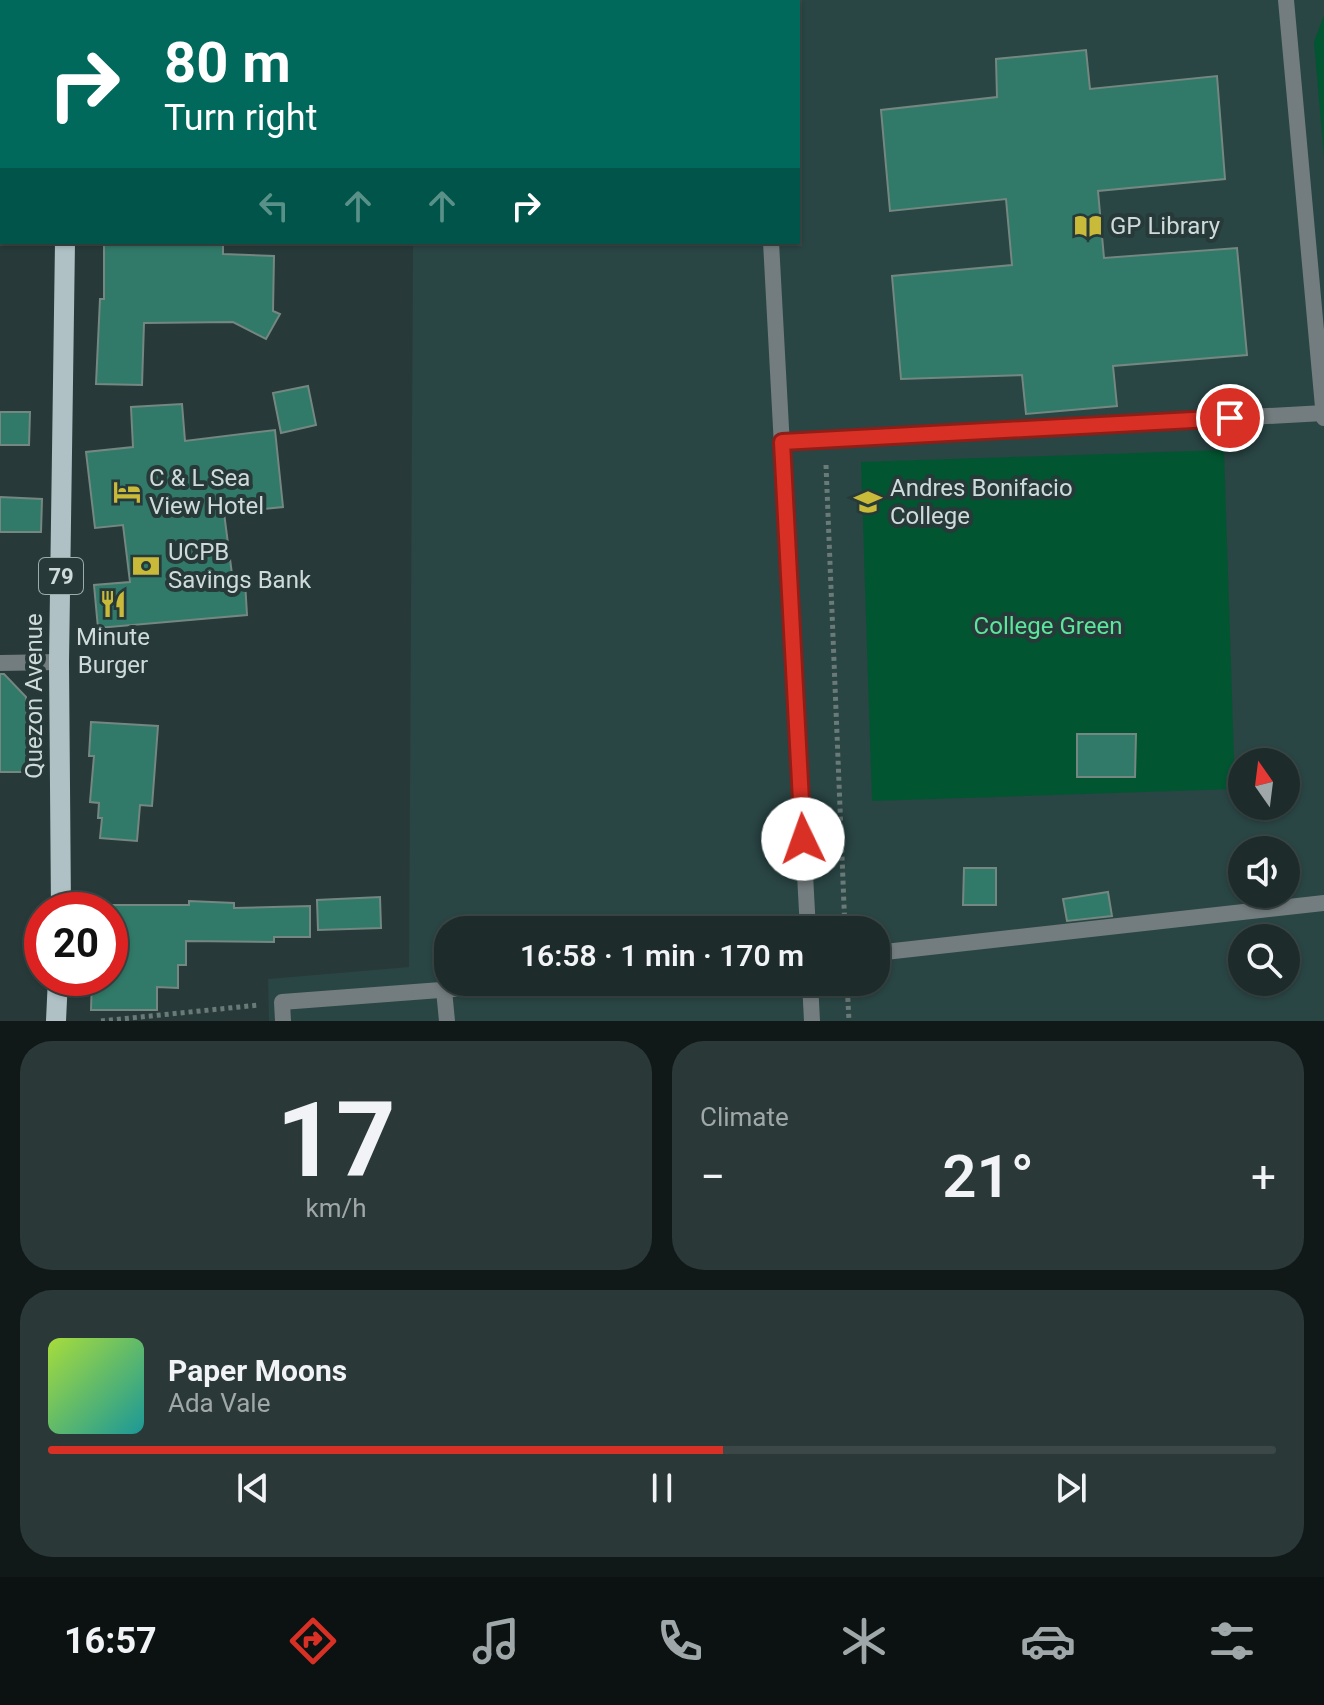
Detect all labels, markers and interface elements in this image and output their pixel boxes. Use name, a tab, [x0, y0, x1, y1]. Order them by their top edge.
text: 80 m	[164, 30, 291, 96]
icon: right	[32, 32, 136, 136]
text: Turn right	[164, 97, 317, 139]
icon: left	[252, 184, 296, 228]
icon: ahead	[336, 184, 380, 228]
icon: ahead	[420, 184, 464, 228]
icon: right	[504, 184, 548, 228]
library icon: GP Library	[1073, 211, 1103, 241]
place label: GP Library	[1110, 212, 1221, 240]
pin	[1196, 384, 1264, 452]
icon: arrive	[1208, 396, 1252, 440]
place label: C & L Sea View Hotel	[149, 464, 264, 520]
place label: Andres Bonifacio College	[890, 474, 1073, 530]
hotel icon: C & L Sea View Hotel	[112, 477, 142, 507]
school or university icon: Andres Bonifacio College	[853, 487, 883, 517]
place label: UCPB Savings Bank	[168, 538, 312, 594]
bank icon: UCPB Savings Bank	[131, 551, 161, 581]
road number: 79	[39, 558, 83, 594]
restaurant icon: Minute Burger	[98, 589, 128, 619]
park label: College Green	[974, 612, 1122, 640]
street label: Quezon Avenue	[20, 613, 48, 779]
place label: Minute Burger	[76, 623, 150, 679]
north arrow	[1228, 748, 1300, 820]
map controls	[1228, 748, 1300, 996]
position arrow	[761, 797, 845, 881]
button: sound	[1228, 836, 1300, 908]
speed limit sign: 20	[24, 892, 128, 996]
button: search	[1228, 924, 1300, 996]
text: 16:58 · 1 min · 170 m	[520, 938, 804, 973]
text: 17	[276, 1080, 396, 1201]
text: Climate	[700, 1102, 789, 1132]
text: 21°	[942, 1141, 1034, 1212]
text: −	[700, 1151, 725, 1203]
text: +	[1251, 1151, 1276, 1203]
text: km/h	[305, 1193, 367, 1223]
text: Paper Moons	[168, 1353, 347, 1388]
text: Ada Vale	[168, 1388, 270, 1418]
icon: previous	[231, 1466, 275, 1510]
icon: pause	[640, 1466, 684, 1510]
icon: next	[1049, 1466, 1093, 1510]
icon: directions	[285, 1613, 341, 1669]
icon: music	[468, 1613, 524, 1669]
icon: phone	[652, 1613, 708, 1669]
icon: climate	[836, 1613, 892, 1669]
icon: car	[1020, 1613, 1076, 1669]
icon: filters	[1204, 1613, 1260, 1669]
text: 16:57	[64, 1620, 157, 1662]

